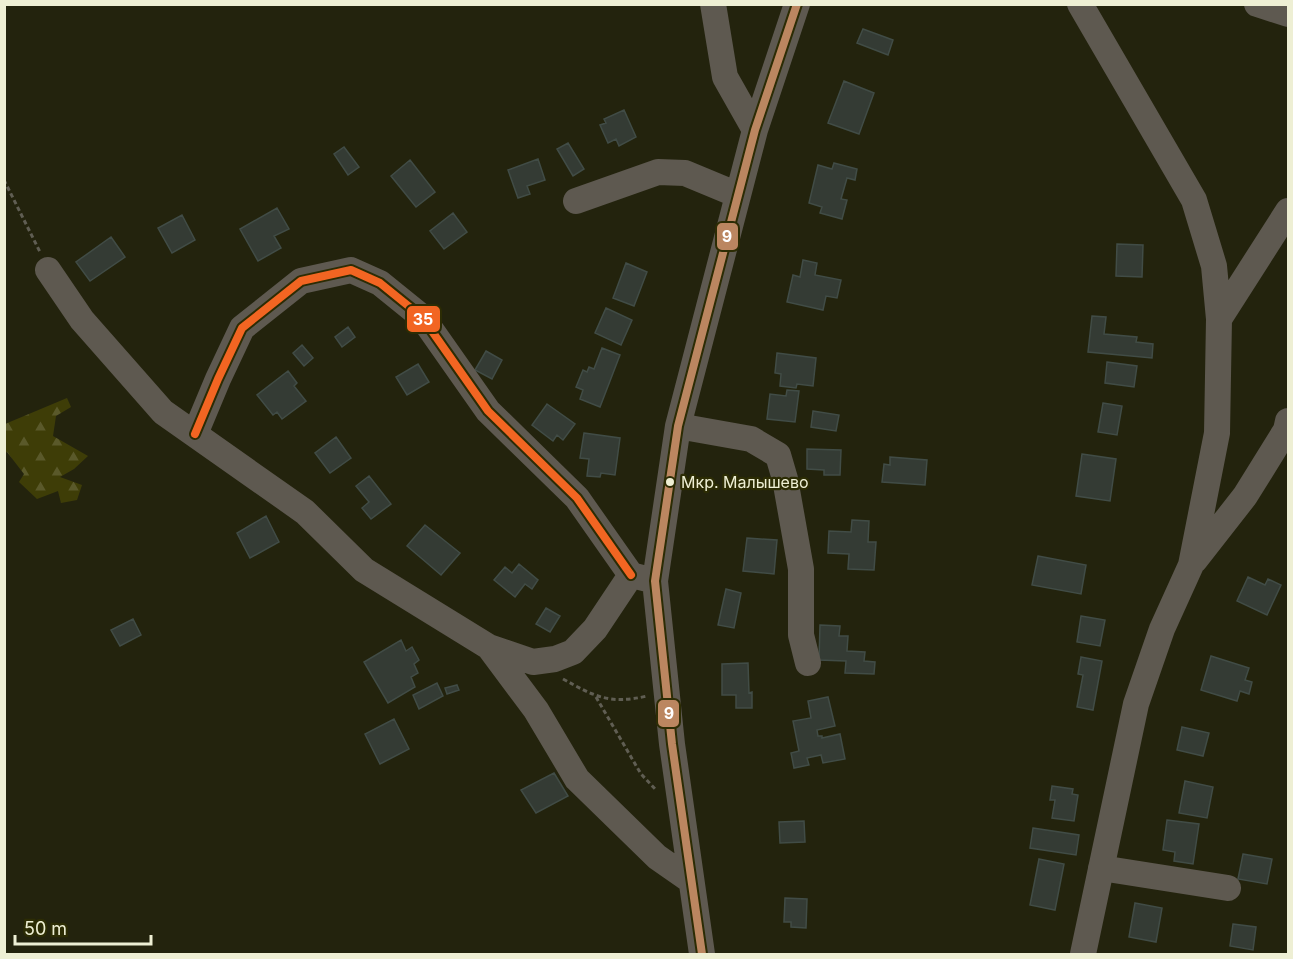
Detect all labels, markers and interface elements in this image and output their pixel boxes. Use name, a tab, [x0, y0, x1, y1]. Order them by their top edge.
line badge: 9	[716, 222, 739, 251]
text: 9	[722, 226, 732, 246]
line badge: 35	[406, 305, 441, 333]
text: 35	[413, 309, 433, 329]
place label: Мкр. Малышево	[681, 472, 809, 492]
marker: Мкр. Малышево	[664, 476, 676, 488]
line badge: 9	[657, 699, 680, 728]
text: 9	[664, 703, 674, 723]
scale bar	[15, 908, 152, 946]
text: 50 m	[24, 918, 67, 939]

